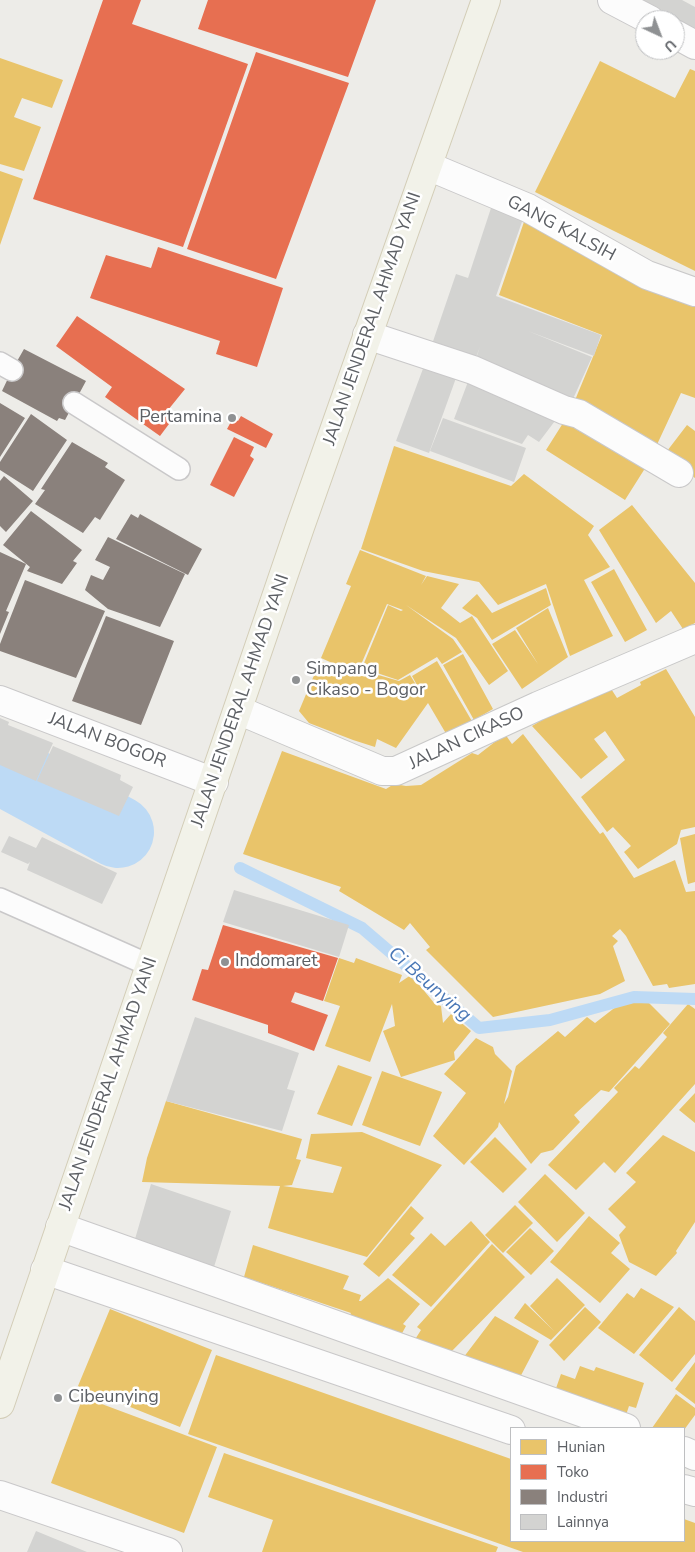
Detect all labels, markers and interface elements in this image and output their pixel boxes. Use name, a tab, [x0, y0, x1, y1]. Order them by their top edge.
north arrow	[635, 10, 685, 60]
text: U	[660, 35, 680, 56]
street label: JALAN JENDERAL AHMAD YANI	[319, 190, 427, 448]
street label: GANG KALSIH	[503, 191, 619, 267]
place label: Pertamina	[139, 407, 222, 429]
marker: Pertamina	[226, 412, 238, 424]
street label: JALAN JENDERAL AHMAD YANI	[187, 572, 295, 830]
place label: Simpang Cikaso - Bogor	[306, 659, 425, 702]
marker: Simpang Cikaso - Bogor	[290, 674, 302, 686]
street label: JALAN CIKASO	[406, 703, 528, 775]
street label: JALAN BOGOR	[45, 709, 169, 773]
water label: Ci Beunying	[383, 943, 475, 1027]
place label: Indomaret	[235, 951, 317, 973]
street label: JALAN JENDERAL AHMAD YANI	[55, 955, 163, 1213]
marker: Indomaret	[219, 956, 231, 968]
place label: Cibeunying	[68, 1387, 159, 1409]
marker: Cibeunying	[52, 1392, 64, 1404]
legend	[510, 1427, 685, 1542]
text: Hunian	[557, 1437, 605, 1457]
text: Toko	[557, 1462, 589, 1482]
text: Industri	[557, 1487, 608, 1507]
text: Lainnya	[557, 1512, 609, 1532]

